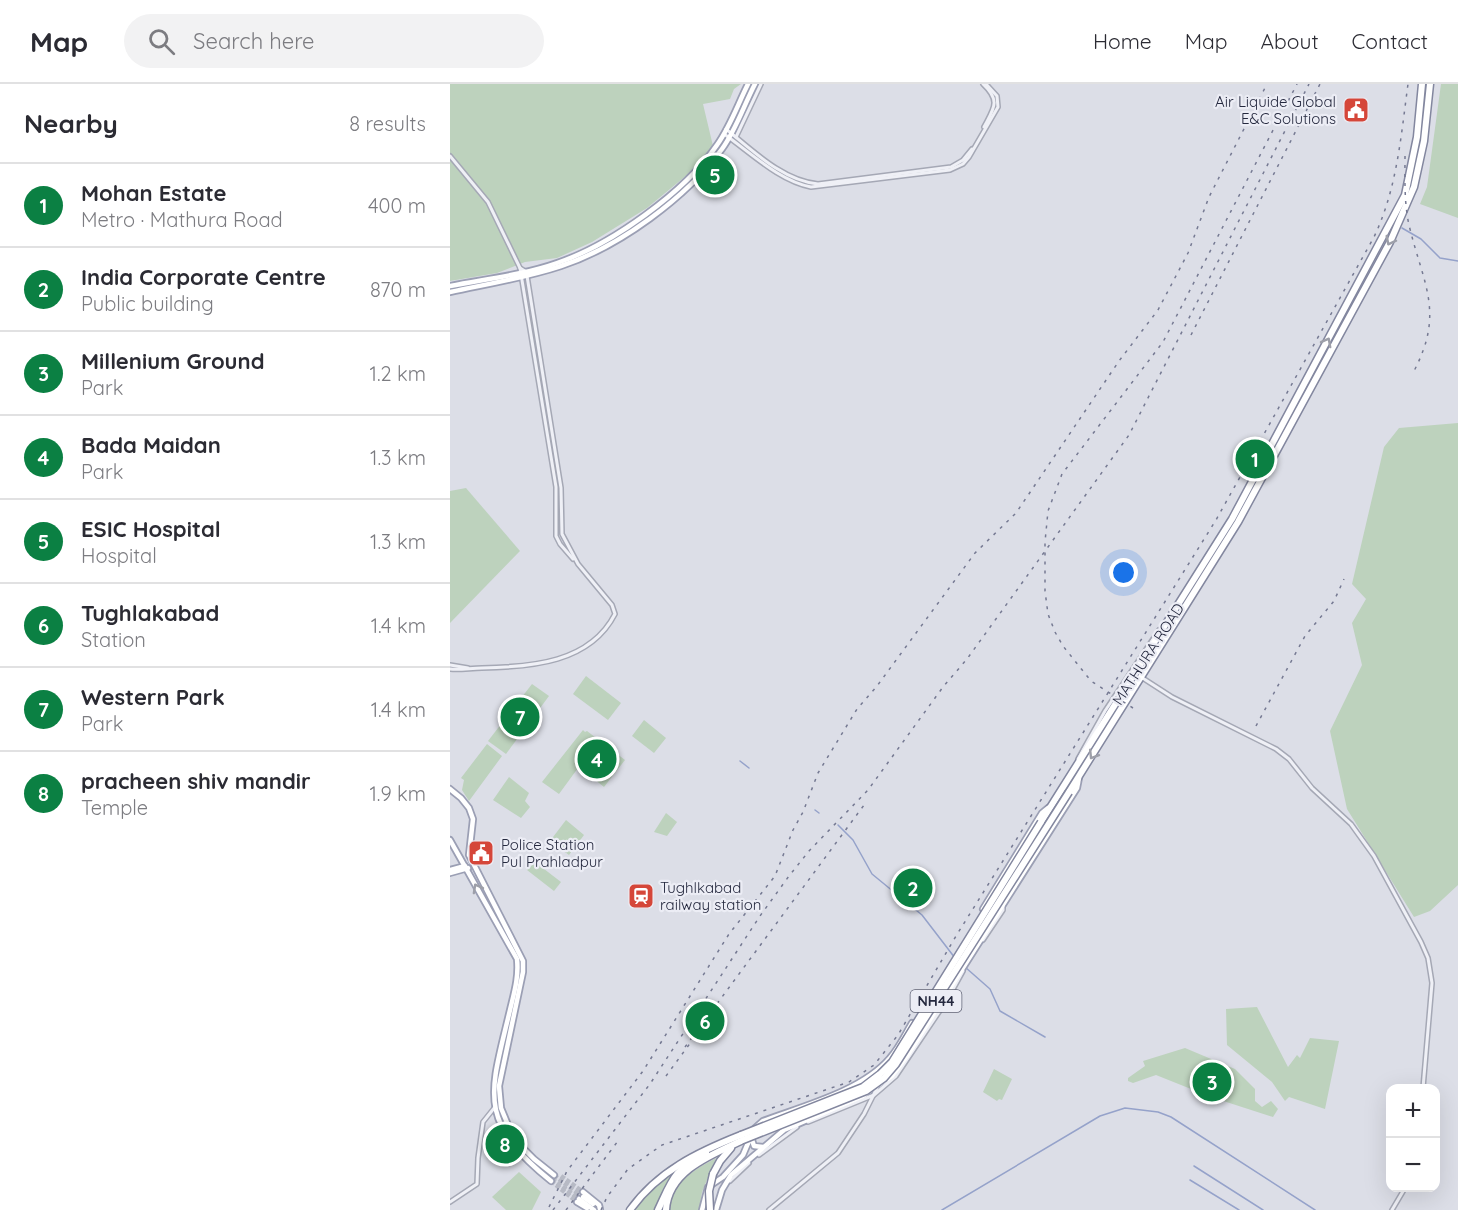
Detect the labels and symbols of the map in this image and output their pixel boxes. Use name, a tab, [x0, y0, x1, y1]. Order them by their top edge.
place label: Air Liquide Global E&C Solutions	[1215, 92, 1336, 128]
public building icon: Air Liquide Global E&C Solutions	[1341, 95, 1371, 125]
pin: 5	[696, 152, 734, 197]
one-way arrow	[1386, 235, 1397, 245]
one-way arrow	[1320, 337, 1332, 348]
pin: 1	[1236, 436, 1274, 482]
your location	[1109, 558, 1138, 587]
street label: MATHURA ROAD	[1108, 599, 1188, 708]
pin: 7	[500, 694, 540, 740]
pin: 4	[578, 736, 616, 782]
one-way arrow	[1088, 749, 1100, 759]
place label: Police Station Pul Prahladpur	[501, 835, 603, 871]
public building icon: Police Station Pul Prahladpur	[466, 838, 496, 868]
pin: 2	[894, 866, 932, 910]
place label: Tughlkabad railway station	[660, 878, 761, 914]
station icon: Tughlkabad railway station	[626, 881, 656, 911]
one-way arrow	[473, 884, 484, 894]
road number: NH44	[910, 990, 962, 1012]
pin: 6	[686, 998, 724, 1044]
pin: 3	[1192, 1060, 1232, 1104]
pin: 8	[486, 1122, 524, 1166]

